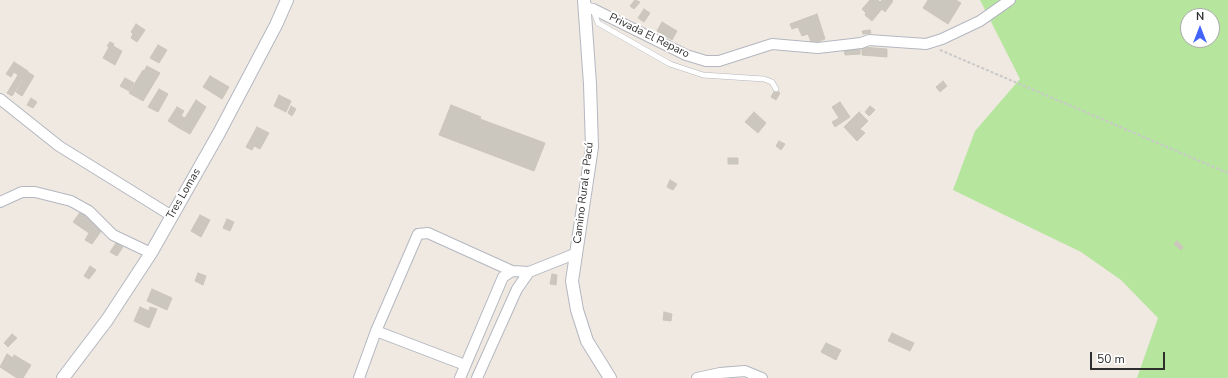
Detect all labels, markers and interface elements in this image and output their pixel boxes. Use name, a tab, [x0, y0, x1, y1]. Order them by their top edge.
north arrow	[1180, 8, 1220, 48]
text: N	[1196, 9, 1204, 24]
street label: Privada El Reparo	[607, 11, 691, 61]
street label: Camino Rural a Pacú	[571, 142, 597, 244]
street label: Tres Lomas	[164, 166, 204, 222]
scale bar	[1092, 344, 1167, 370]
text: 50 m	[1097, 351, 1125, 367]

